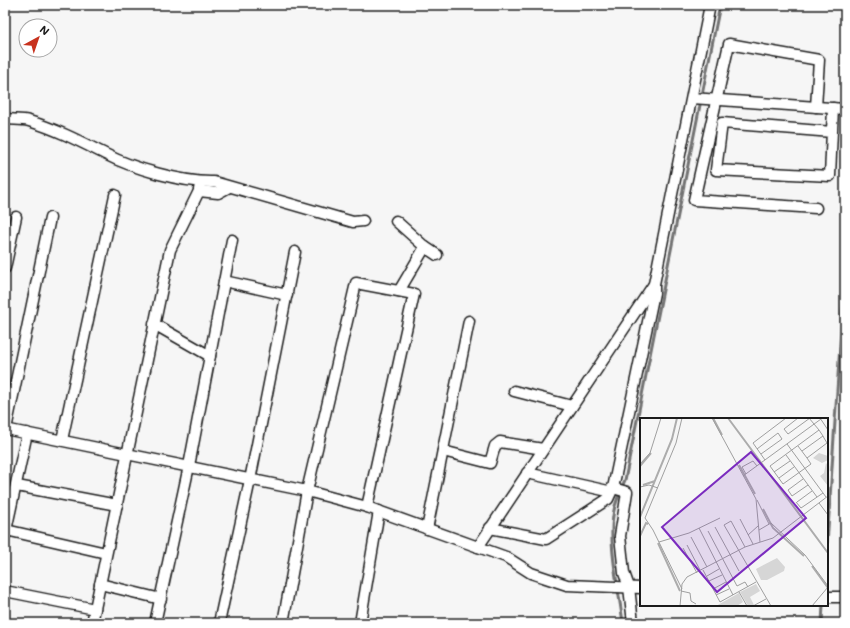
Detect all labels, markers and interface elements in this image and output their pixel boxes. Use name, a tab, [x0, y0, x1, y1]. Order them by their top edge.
north arrow	[18, 18, 58, 58]
text: N	[37, 22, 53, 38]
inset map	[640, 418, 828, 606]

